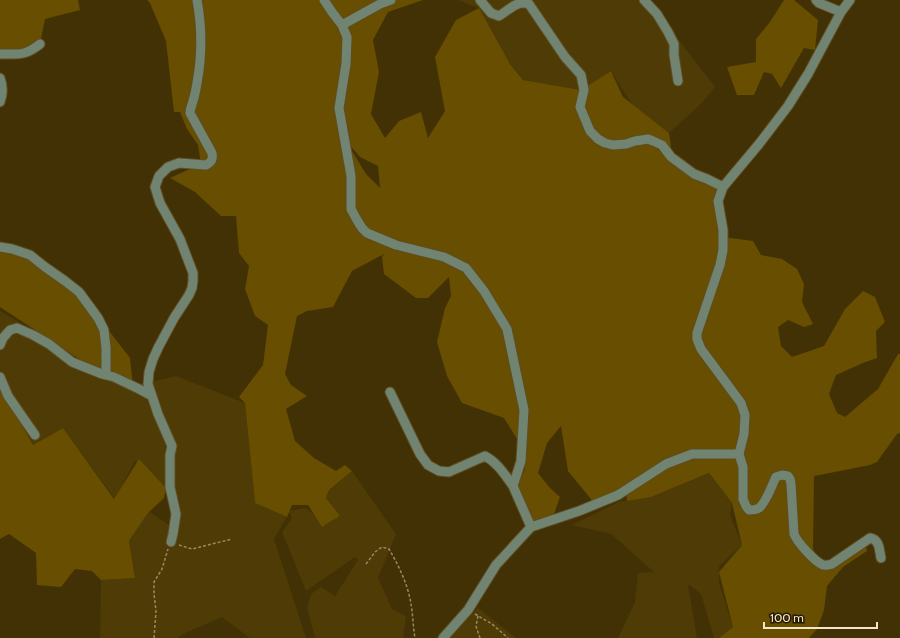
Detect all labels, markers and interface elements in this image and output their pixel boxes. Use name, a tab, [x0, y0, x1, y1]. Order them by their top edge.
scale bar	[764, 604, 877, 630]
text: 100 m	[770, 610, 804, 625]

